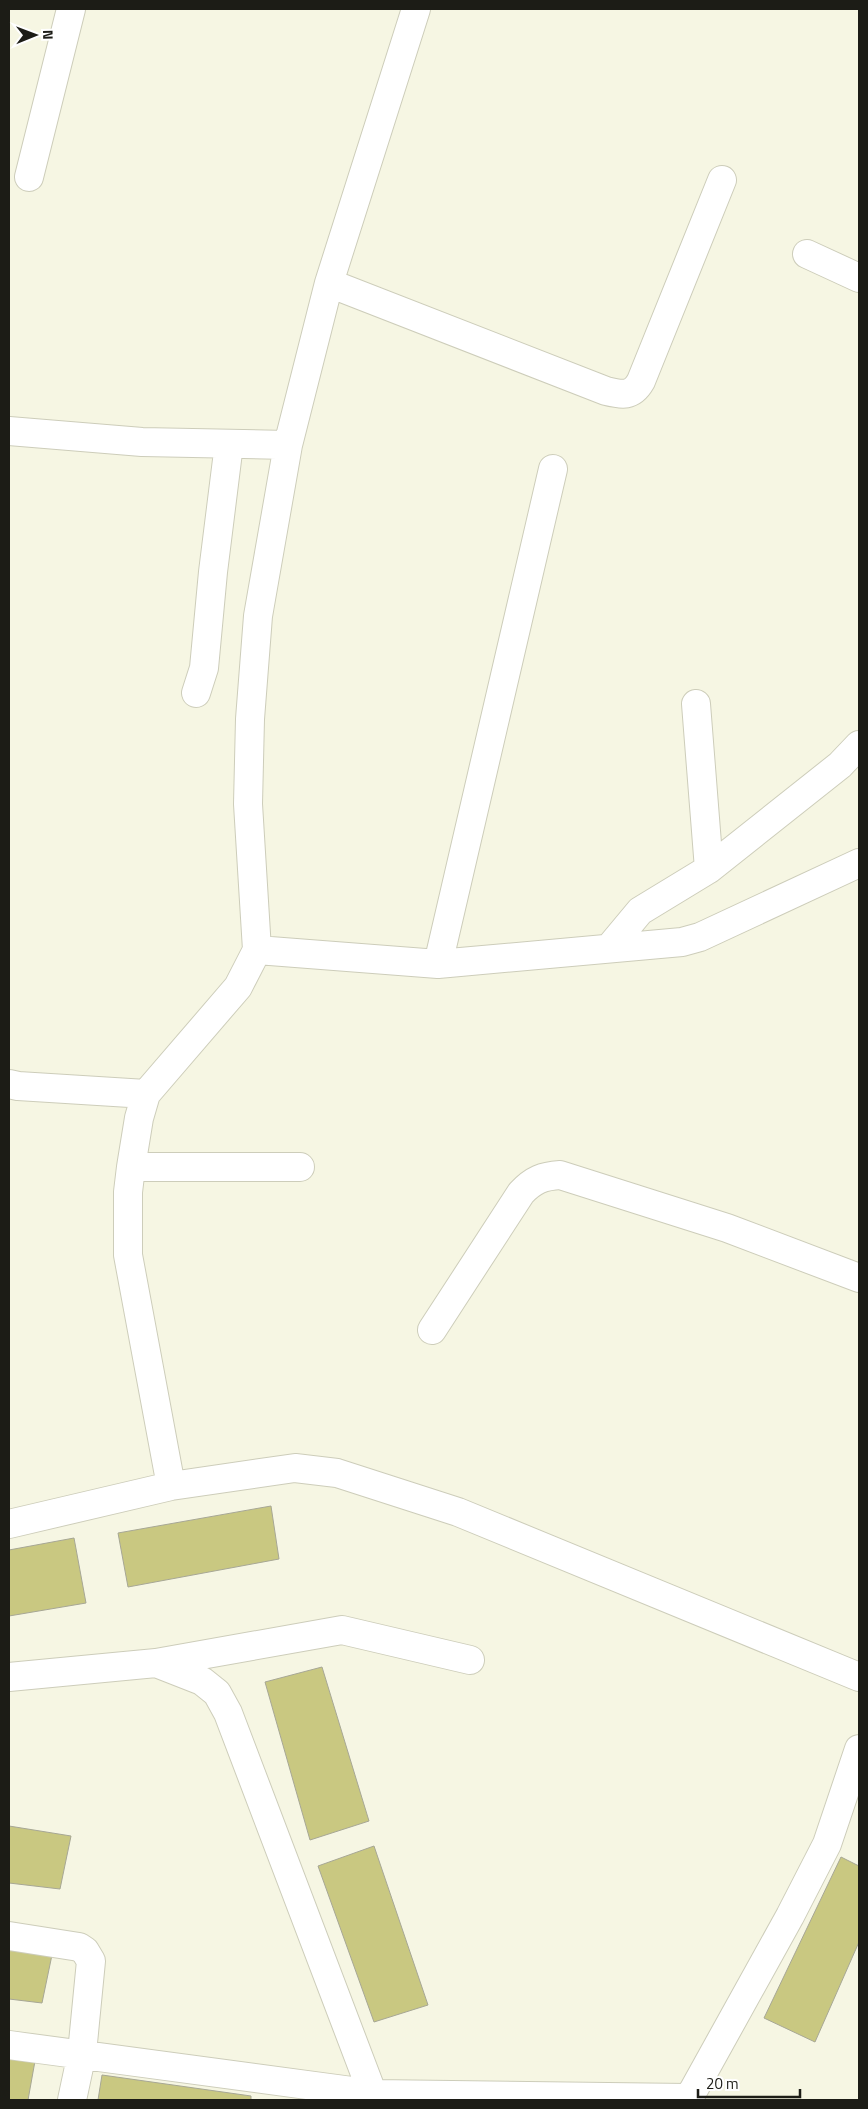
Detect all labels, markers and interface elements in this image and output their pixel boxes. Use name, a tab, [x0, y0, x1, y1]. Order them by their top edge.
north arrow	[10, 10, 60, 60]
text: N	[38, 30, 59, 40]
scale bar	[698, 2066, 800, 2098]
text: 20 m	[706, 2072, 739, 2095]

